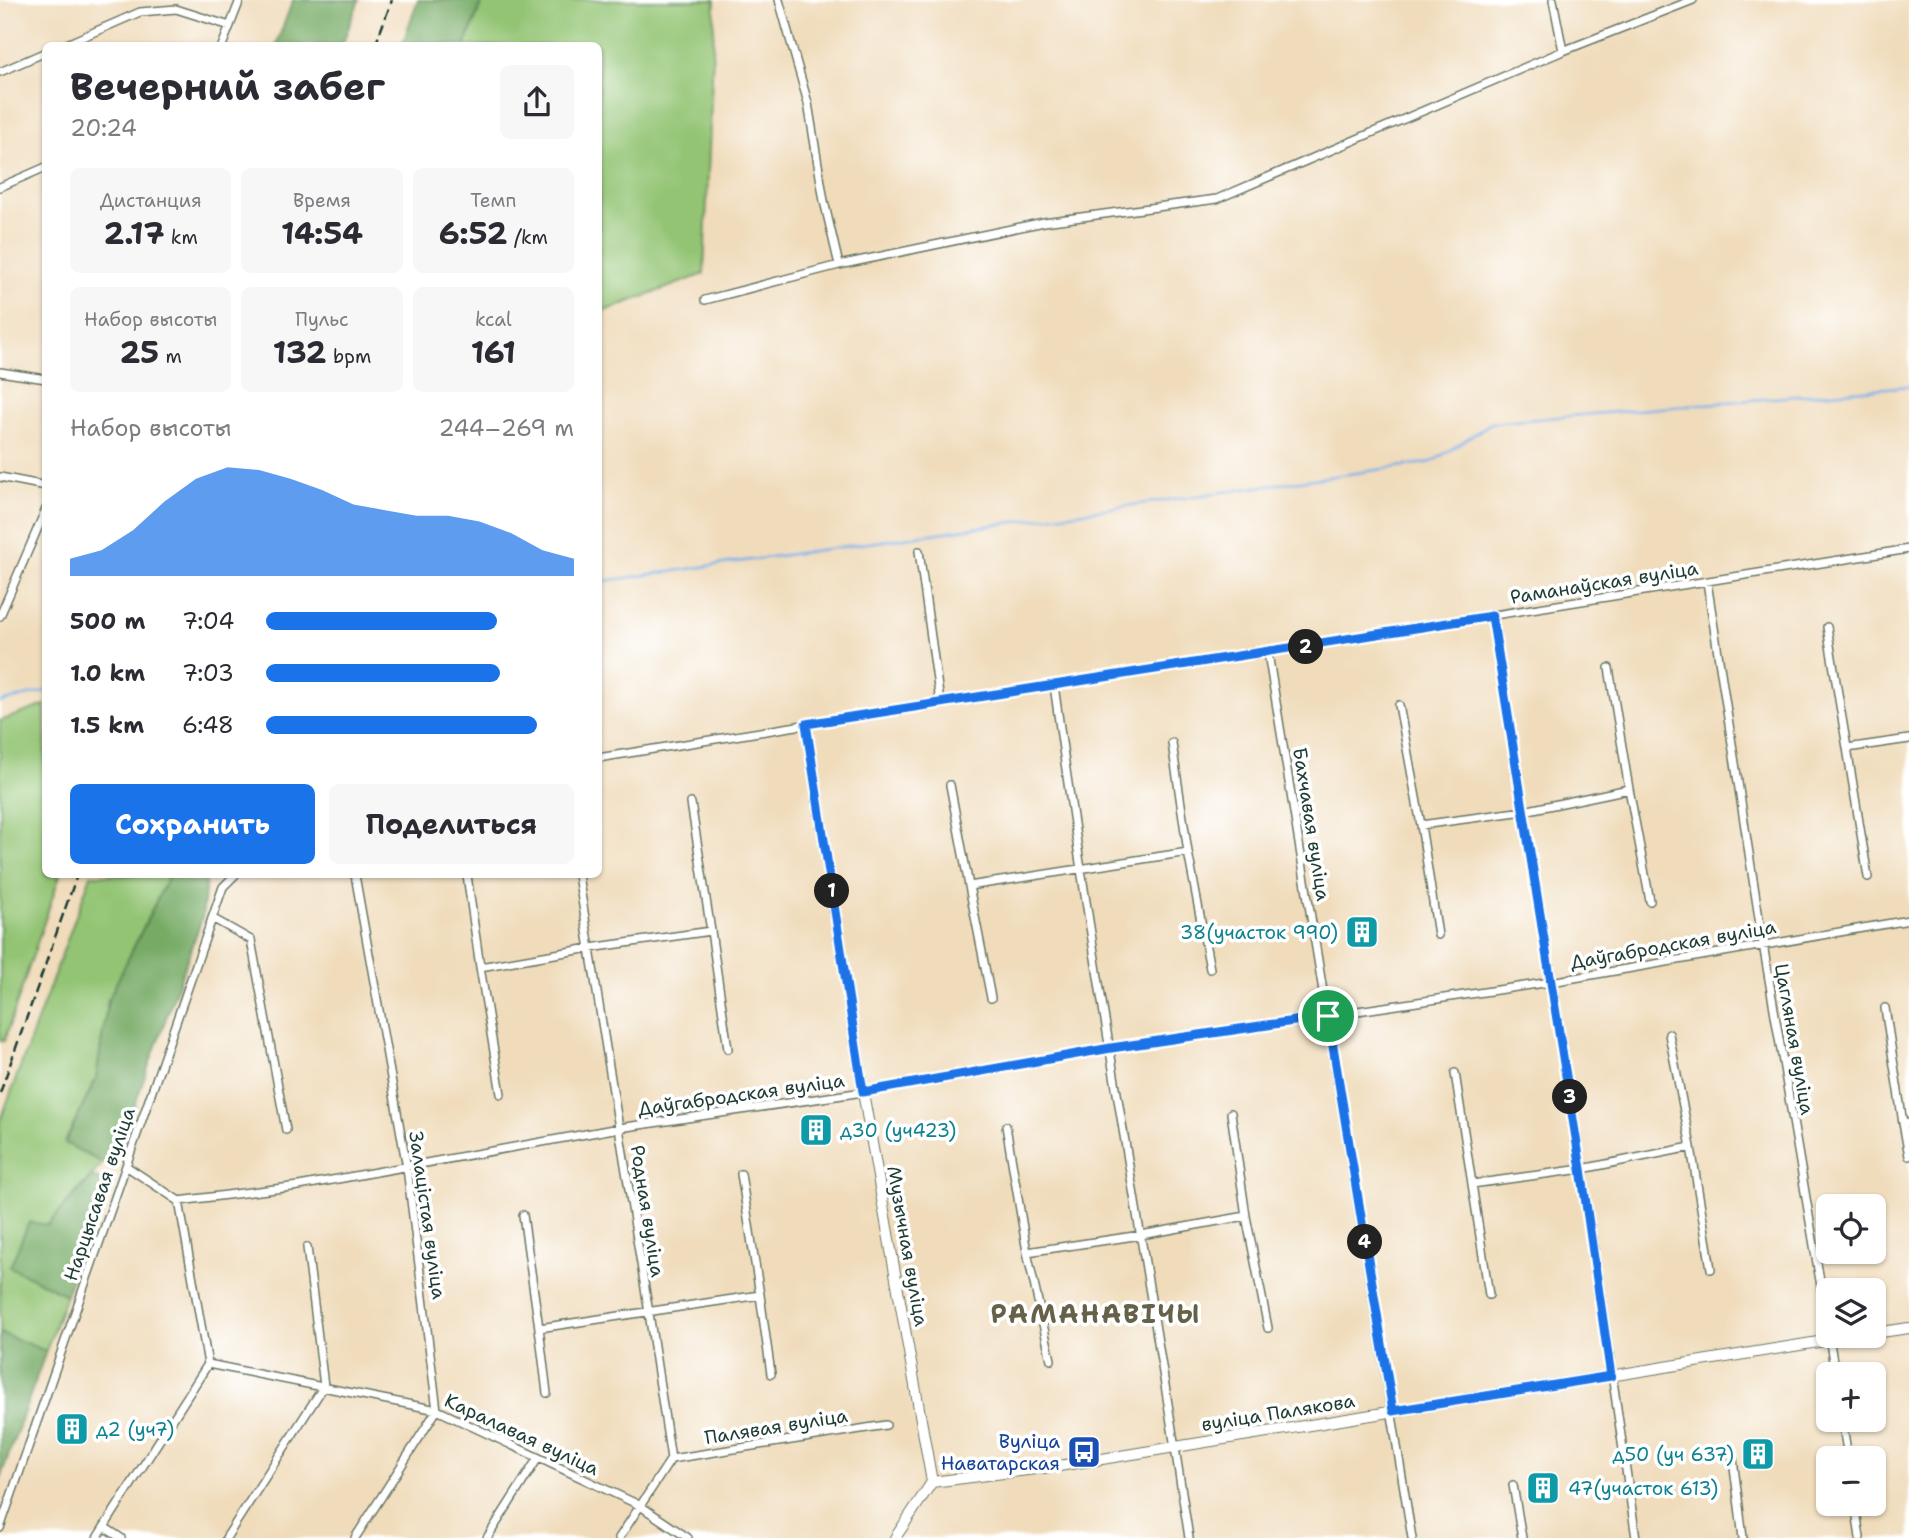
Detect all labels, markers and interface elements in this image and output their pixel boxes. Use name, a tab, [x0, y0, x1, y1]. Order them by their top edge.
text: Вечерний забег	[70, 61, 385, 112]
button: share	[500, 65, 574, 139]
text: 20:24	[70, 113, 137, 143]
text: Дистанция	[100, 188, 202, 213]
text: Время	[293, 188, 351, 213]
text: Темп	[470, 188, 516, 213]
text: 2.17	[104, 213, 164, 254]
text: 14:54	[281, 213, 363, 254]
text: 6:52	[439, 213, 507, 254]
text: km	[164, 225, 198, 250]
text: /km	[507, 225, 548, 250]
text: Набор высоты	[84, 307, 217, 332]
text: Пульс	[295, 307, 349, 332]
text: kcal	[475, 307, 512, 332]
text: 25	[119, 332, 159, 373]
text: 132	[273, 332, 327, 373]
text: 161	[471, 332, 516, 373]
text: m	[159, 344, 182, 369]
text: bpm	[327, 344, 371, 369]
text: Набор высоты	[70, 413, 231, 443]
text: 244–269 m	[439, 413, 574, 443]
street label: Раманаўская вуліца	[1508, 555, 1700, 610]
text: 500 m	[70, 606, 145, 636]
text: 7:04	[182, 606, 234, 636]
pin: 2	[1288, 630, 1324, 664]
text: 2	[1299, 634, 1312, 659]
text: 1.0 km	[70, 658, 145, 688]
text: 7:03	[182, 658, 234, 688]
text: 1.5 km	[70, 710, 144, 740]
text: 6:48	[182, 710, 234, 740]
street label: Бахчавая вуліца	[1287, 746, 1336, 903]
button: Сохранить	[70, 784, 315, 864]
button: Поделиться	[329, 784, 574, 864]
pin: 1	[814, 874, 850, 908]
text: 1	[827, 878, 836, 903]
building icon: 38(участок 990)	[1343, 913, 1381, 951]
street label: Даўгабродская вуліца	[1568, 914, 1778, 975]
place label: 38(участок 990)	[1180, 920, 1338, 945]
street label: Цагляная вуліца	[1769, 961, 1820, 1117]
pin	[1298, 986, 1358, 1046]
icon: arrive	[1309, 997, 1347, 1035]
street label: Даўгабродская вуліца	[636, 1068, 846, 1121]
pin: 3	[1552, 1080, 1588, 1114]
text: 3	[1563, 1084, 1576, 1109]
street label: Нарцысавая вуліца	[58, 1104, 141, 1284]
building icon: д30 (уч423)	[797, 1111, 835, 1149]
place label: д30 (уч423)	[840, 1118, 956, 1143]
street label: Залацістая вуліца	[403, 1129, 452, 1301]
street label: Родная вуліца	[625, 1143, 670, 1279]
street label: Музычная вуліца	[881, 1164, 934, 1328]
map controls	[1816, 1194, 1886, 1516]
button: locate	[1816, 1194, 1886, 1264]
pin: 4	[1348, 1224, 1382, 1260]
text: 4	[1358, 1229, 1371, 1254]
button: layers	[1816, 1278, 1886, 1348]
district label: РАМАНАВІЧЫ	[991, 1296, 1201, 1331]
button: +	[1816, 1362, 1886, 1432]
street label: Каралавая вуліца	[441, 1388, 603, 1481]
street label: вуліца Палякова	[1199, 1388, 1357, 1437]
street label: Палявая вуліца	[703, 1403, 850, 1450]
building icon: д2 (уч7)	[53, 1410, 91, 1448]
place label: д2 (уч7)	[96, 1417, 174, 1442]
place label: Вуліца Наватарская	[941, 1429, 1060, 1476]
bus stop icon: Вуліца Наватарская	[1065, 1433, 1103, 1471]
building icon: д50 (уч 637)	[1739, 1435, 1777, 1473]
place label: д50 (уч 637)	[1612, 1442, 1734, 1467]
button: −	[1816, 1446, 1886, 1516]
building icon: 47(участок 613)	[1524, 1469, 1562, 1507]
place label: 47(участок 613)	[1568, 1476, 1718, 1501]

